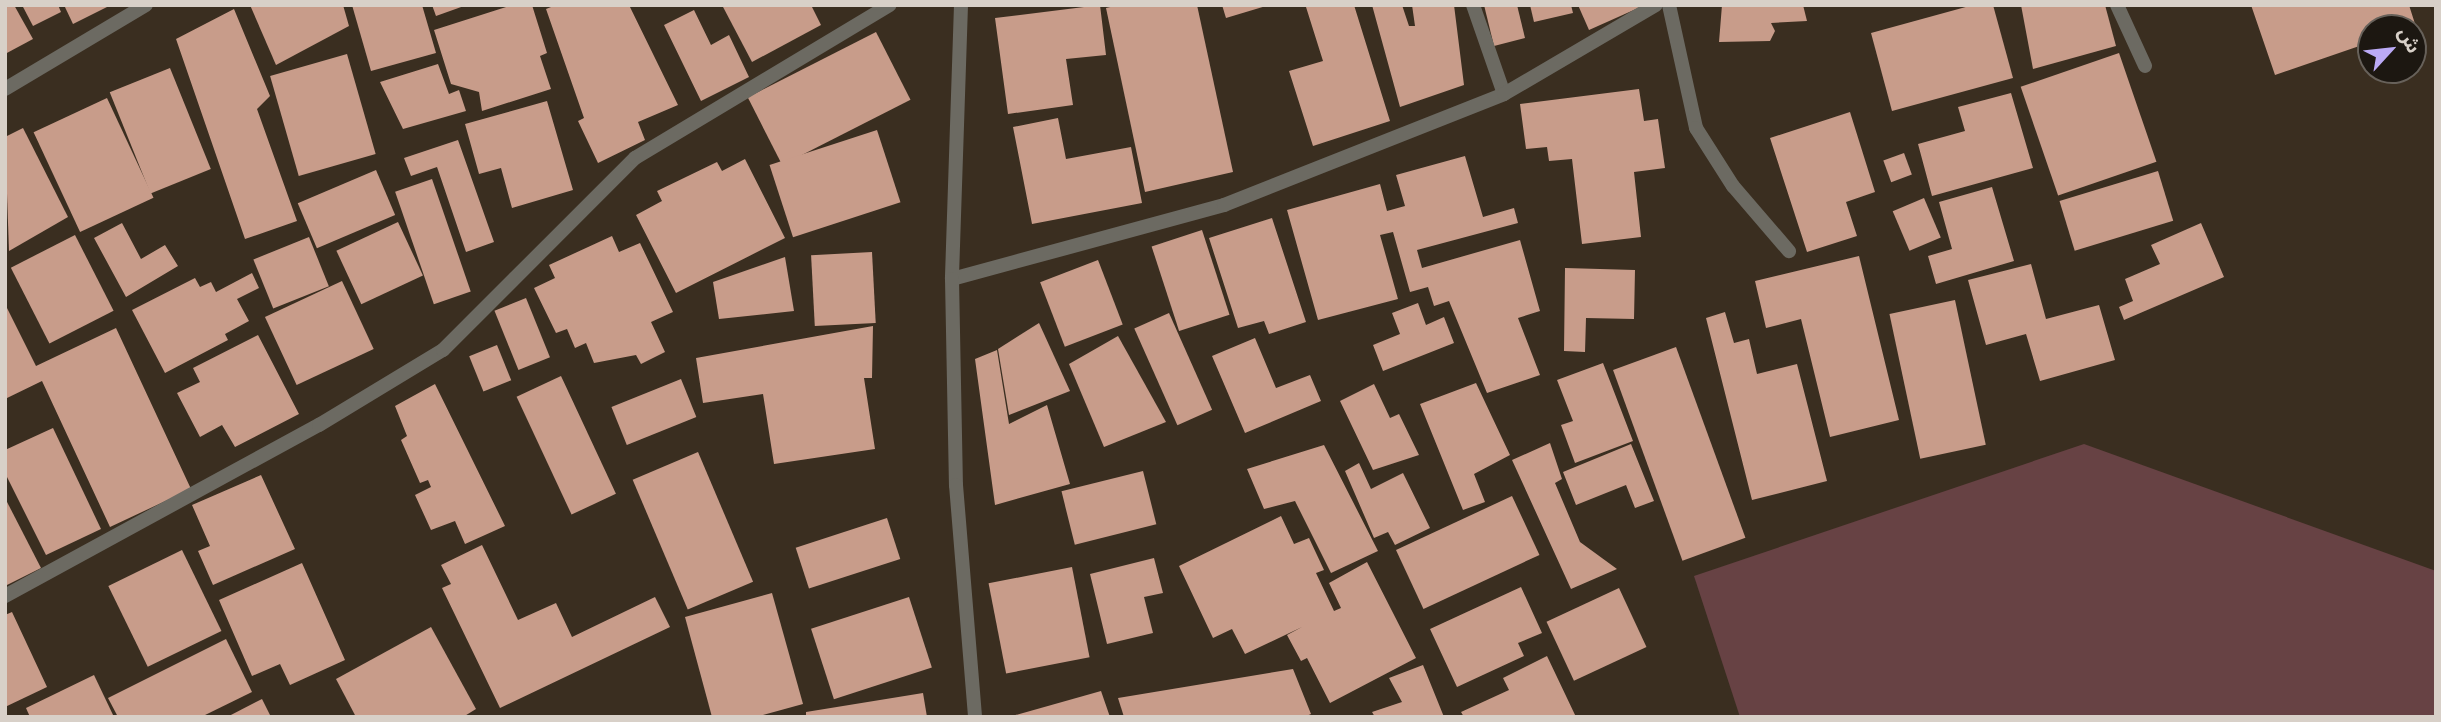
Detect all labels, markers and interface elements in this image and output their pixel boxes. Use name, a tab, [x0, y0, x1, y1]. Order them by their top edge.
north arrow	[2357, 14, 2427, 84]
text: ش	[2392, 23, 2426, 57]

